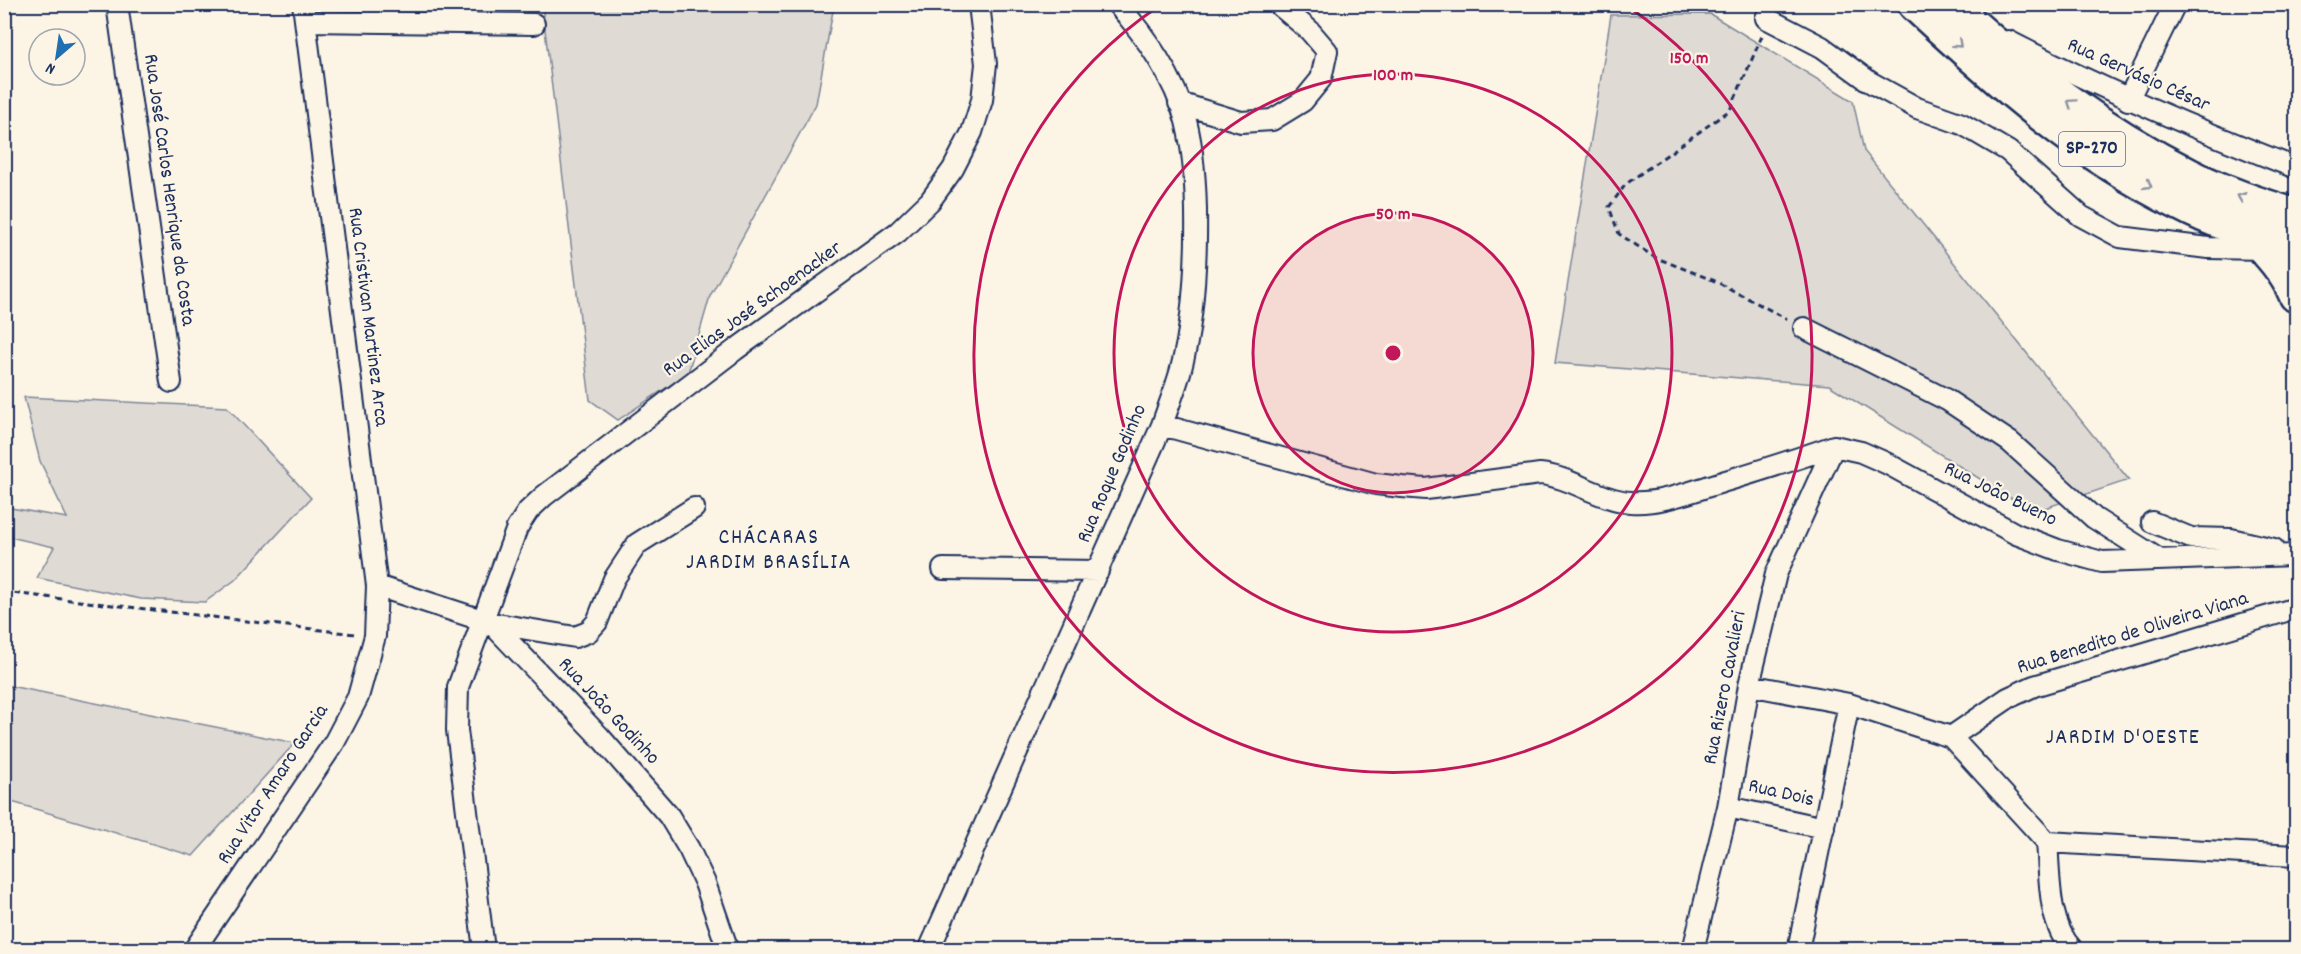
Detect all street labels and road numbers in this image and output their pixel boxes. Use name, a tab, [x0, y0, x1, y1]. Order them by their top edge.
street label: Rua Gervásio César	[2062, 31, 2214, 121]
street label: Rua José Carlos Henrique da Costa	[134, 52, 202, 329]
road number: SP-270	[2059, 132, 2125, 166]
street label: Rua Cristivan Martinez Arca	[339, 206, 395, 429]
street label: Rua Elias José Schoenacker	[657, 235, 849, 385]
street label: Rua Roque Godinho	[1070, 400, 1156, 548]
street label: Rua João Bueno	[1938, 455, 2062, 535]
street label: Rua Benedito de Oliveira Viana	[2014, 584, 2253, 683]
street label: Rua Rizero Cavalieri	[1696, 609, 1756, 767]
street label: Rua João Godinho	[550, 651, 666, 773]
street label: Rua Vitor Amaro Garcia	[211, 698, 338, 871]
street label: Rua Dois	[1745, 772, 1817, 816]

